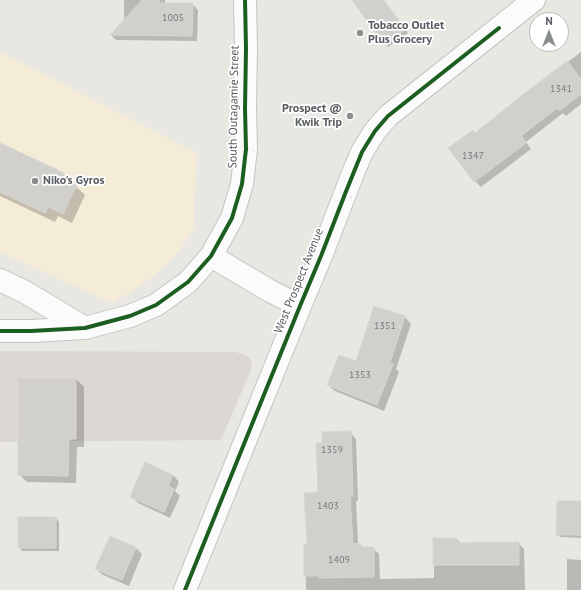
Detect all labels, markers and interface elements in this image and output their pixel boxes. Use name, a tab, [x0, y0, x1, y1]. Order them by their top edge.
house number: 1005	[162, 12, 184, 24]
north arrow	[529, 12, 569, 52]
text: N	[545, 14, 553, 28]
place label: Tobacco Outlet Plus Grocery	[368, 19, 444, 47]
marker: Tobacco Outlet Plus Grocery	[355, 28, 365, 38]
street label: South Outagamie Street	[226, 45, 242, 169]
house number: 1341	[550, 83, 572, 95]
place label: Prospect @ Kwik Trip	[282, 102, 342, 130]
marker: Prospect @ Kwik Trip	[345, 111, 355, 121]
house number: 1347	[462, 150, 484, 162]
place label: Niko's Gyros	[43, 174, 104, 188]
marker: Niko's Gyros	[30, 176, 40, 186]
street label: West Prospect Avenue	[271, 226, 327, 336]
house number: 1351	[374, 320, 396, 332]
house number: 1353	[349, 369, 371, 381]
house number: 1359	[321, 444, 343, 456]
house number: 1403	[317, 500, 339, 512]
house number: 1409	[328, 554, 350, 566]

